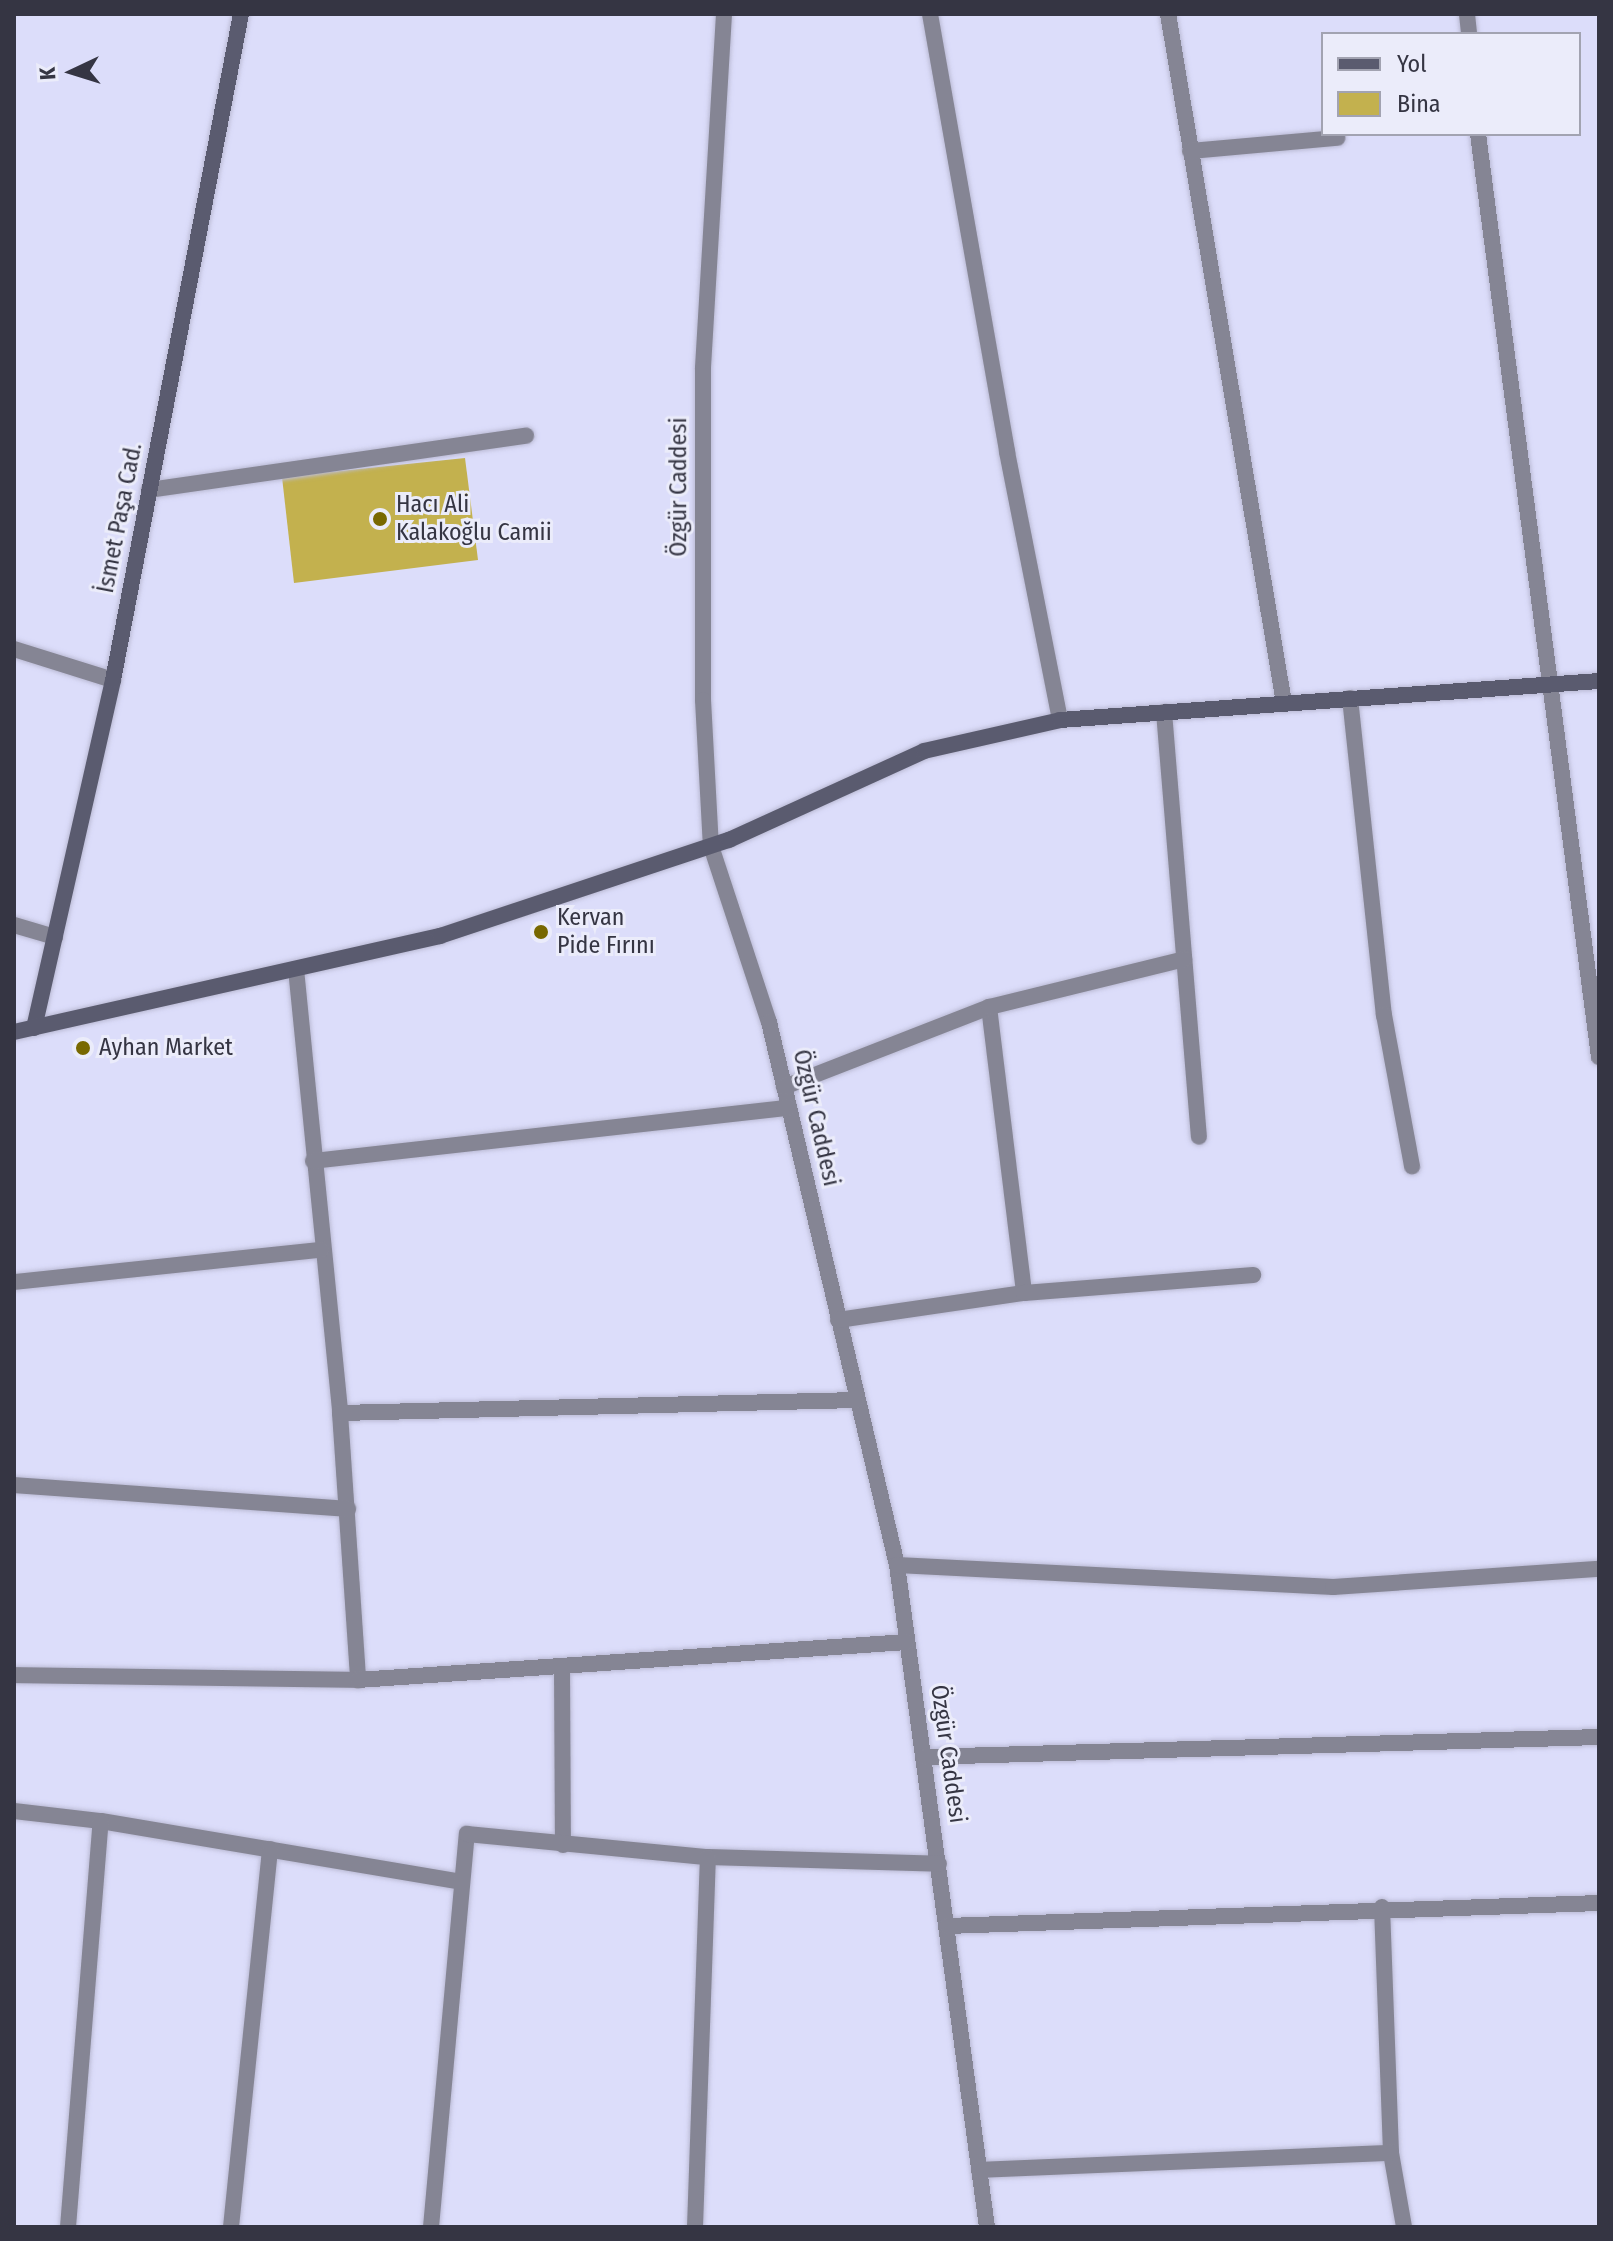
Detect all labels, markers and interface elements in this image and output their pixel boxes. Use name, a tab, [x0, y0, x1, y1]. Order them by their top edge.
north arrow	[32, 32, 112, 112]
legend	[1321, 32, 1581, 136]
text: Yol	[1397, 50, 1427, 78]
text: K	[34, 66, 61, 81]
text: Bina	[1397, 90, 1441, 118]
street label: Özgür Caddesi	[665, 417, 693, 557]
street label: İsmet Paşa Cad.	[91, 440, 149, 596]
place label: Hacı Ali Kalakoğlu Camii	[396, 491, 552, 547]
marker: Hacı Ali Kalakoğlu Camii	[371, 510, 389, 528]
place label: Kervan Pide Fırını	[557, 904, 655, 960]
marker: Kervan Pide Fırını	[532, 923, 550, 941]
place label: Ayhan Market	[99, 1034, 233, 1062]
marker: Ayhan Market	[74, 1039, 92, 1057]
street label: Özgür Caddesi	[786, 1047, 846, 1189]
street label: Özgür Caddesi	[924, 1683, 972, 1825]

